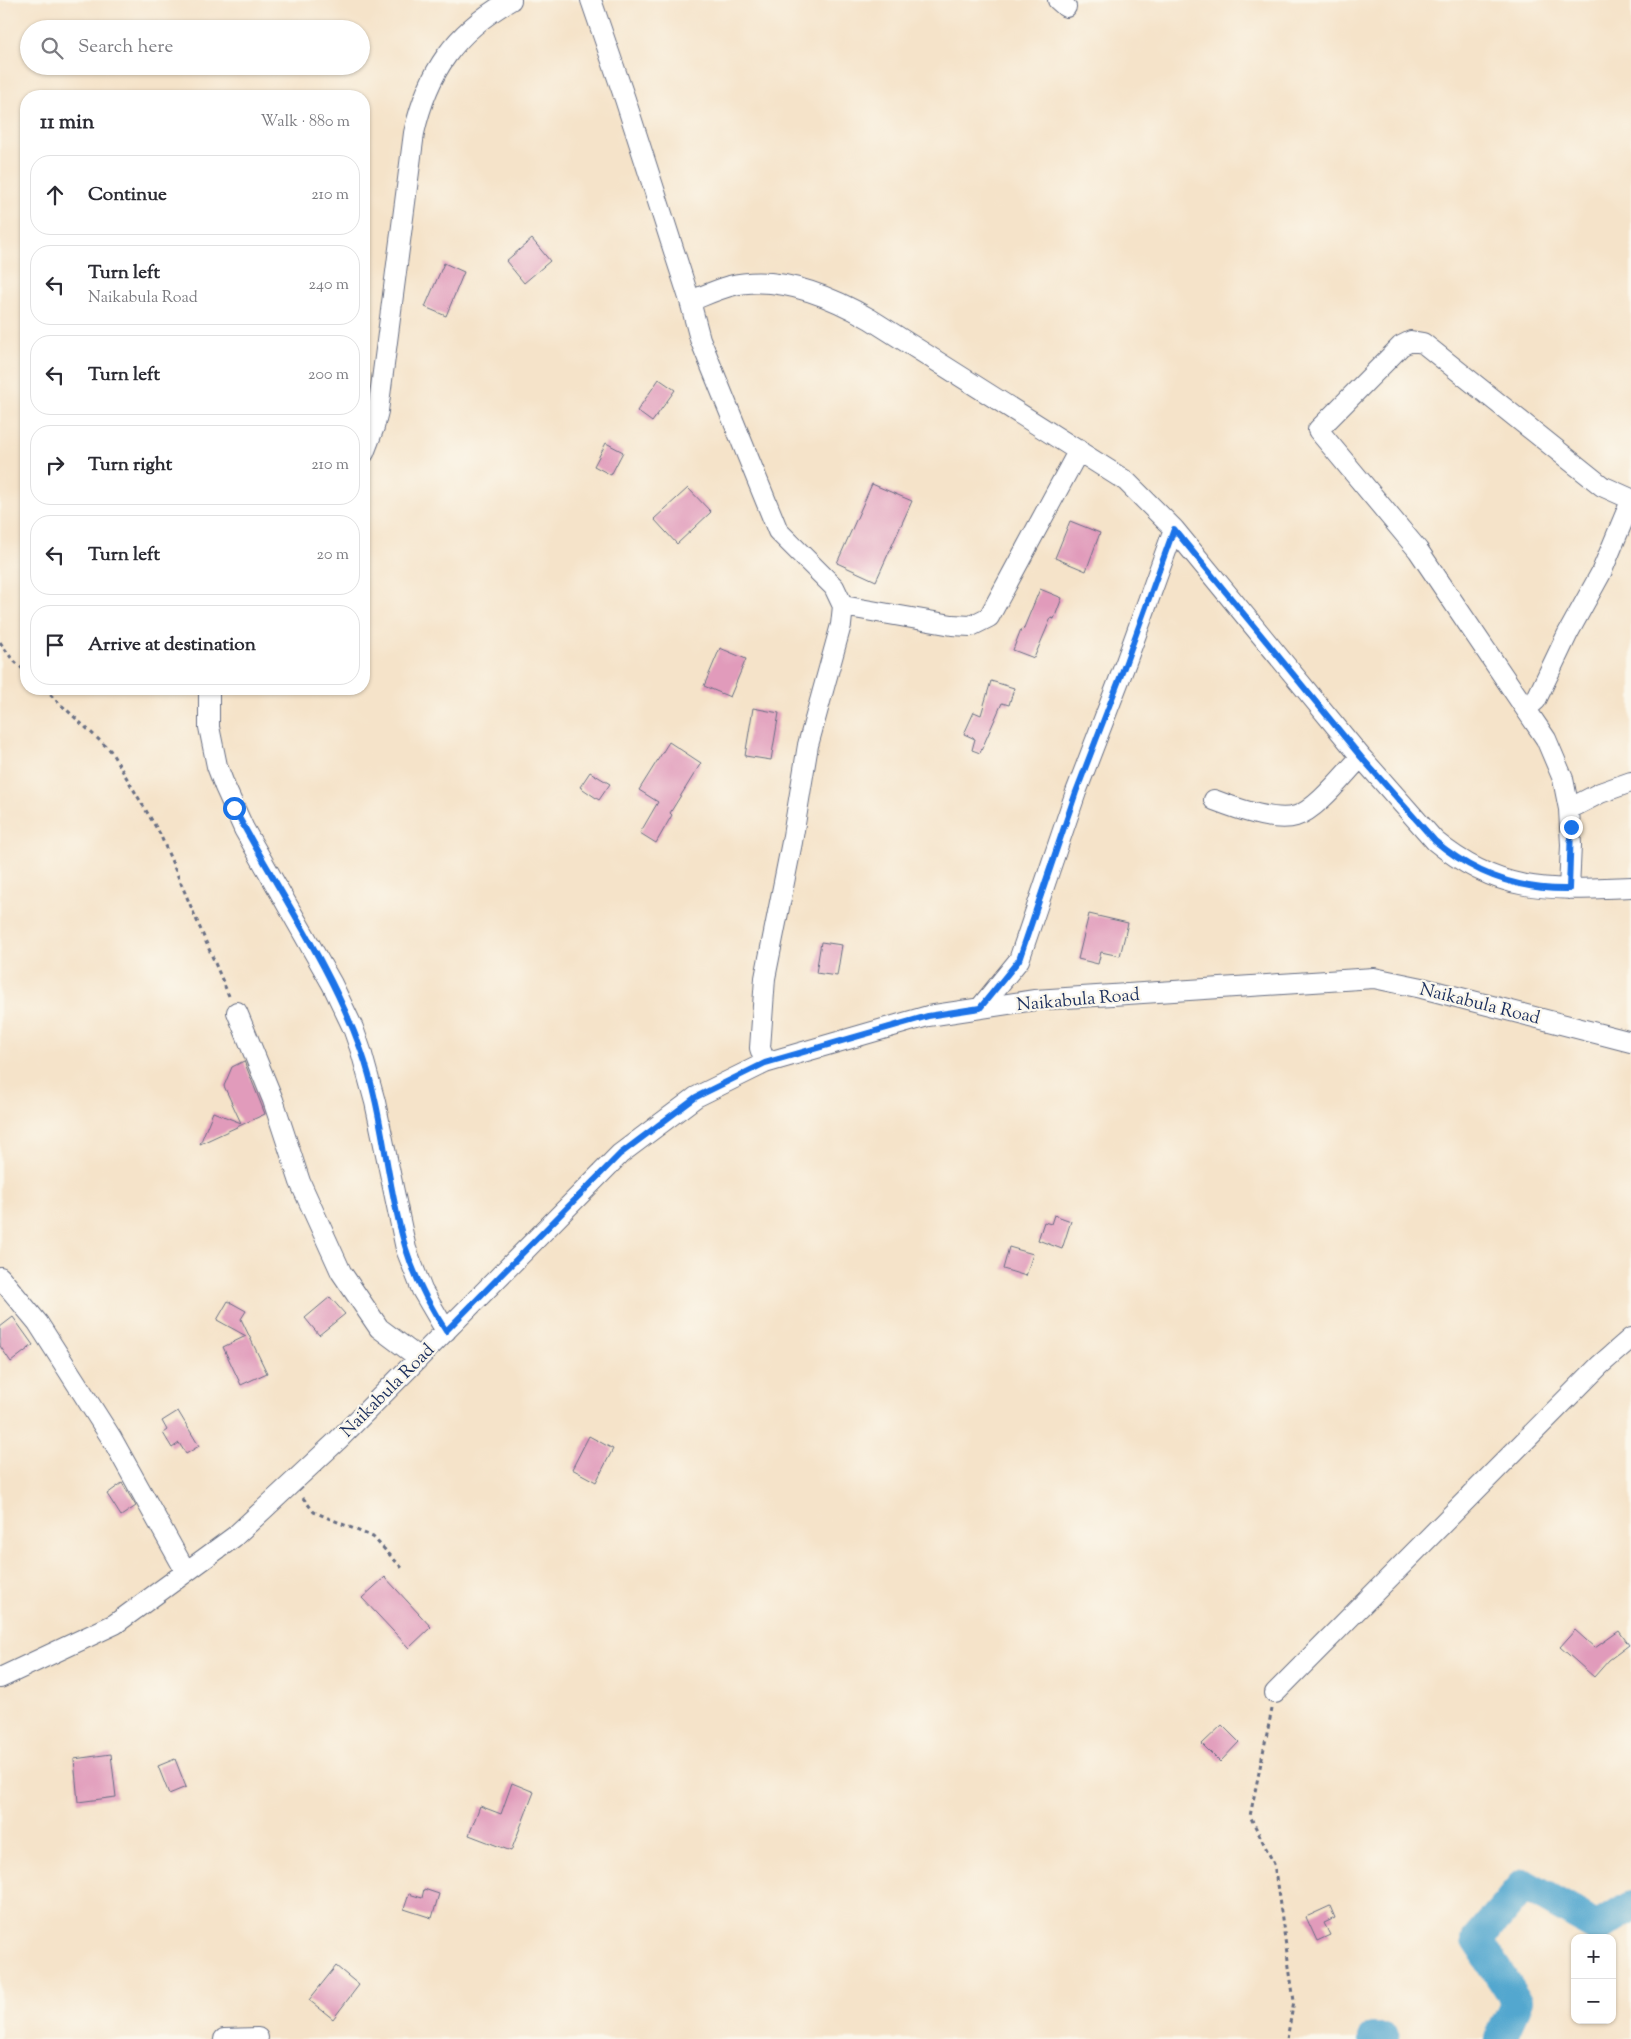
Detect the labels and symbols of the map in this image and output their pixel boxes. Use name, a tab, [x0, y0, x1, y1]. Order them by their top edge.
route start	[223, 797, 246, 820]
route end	[1560, 816, 1583, 839]
street label: Naikabula Road	[1416, 977, 1543, 1032]
street label: Naikabula Road	[1016, 983, 1141, 1019]
street label: Naikabula Road	[336, 1339, 441, 1444]

